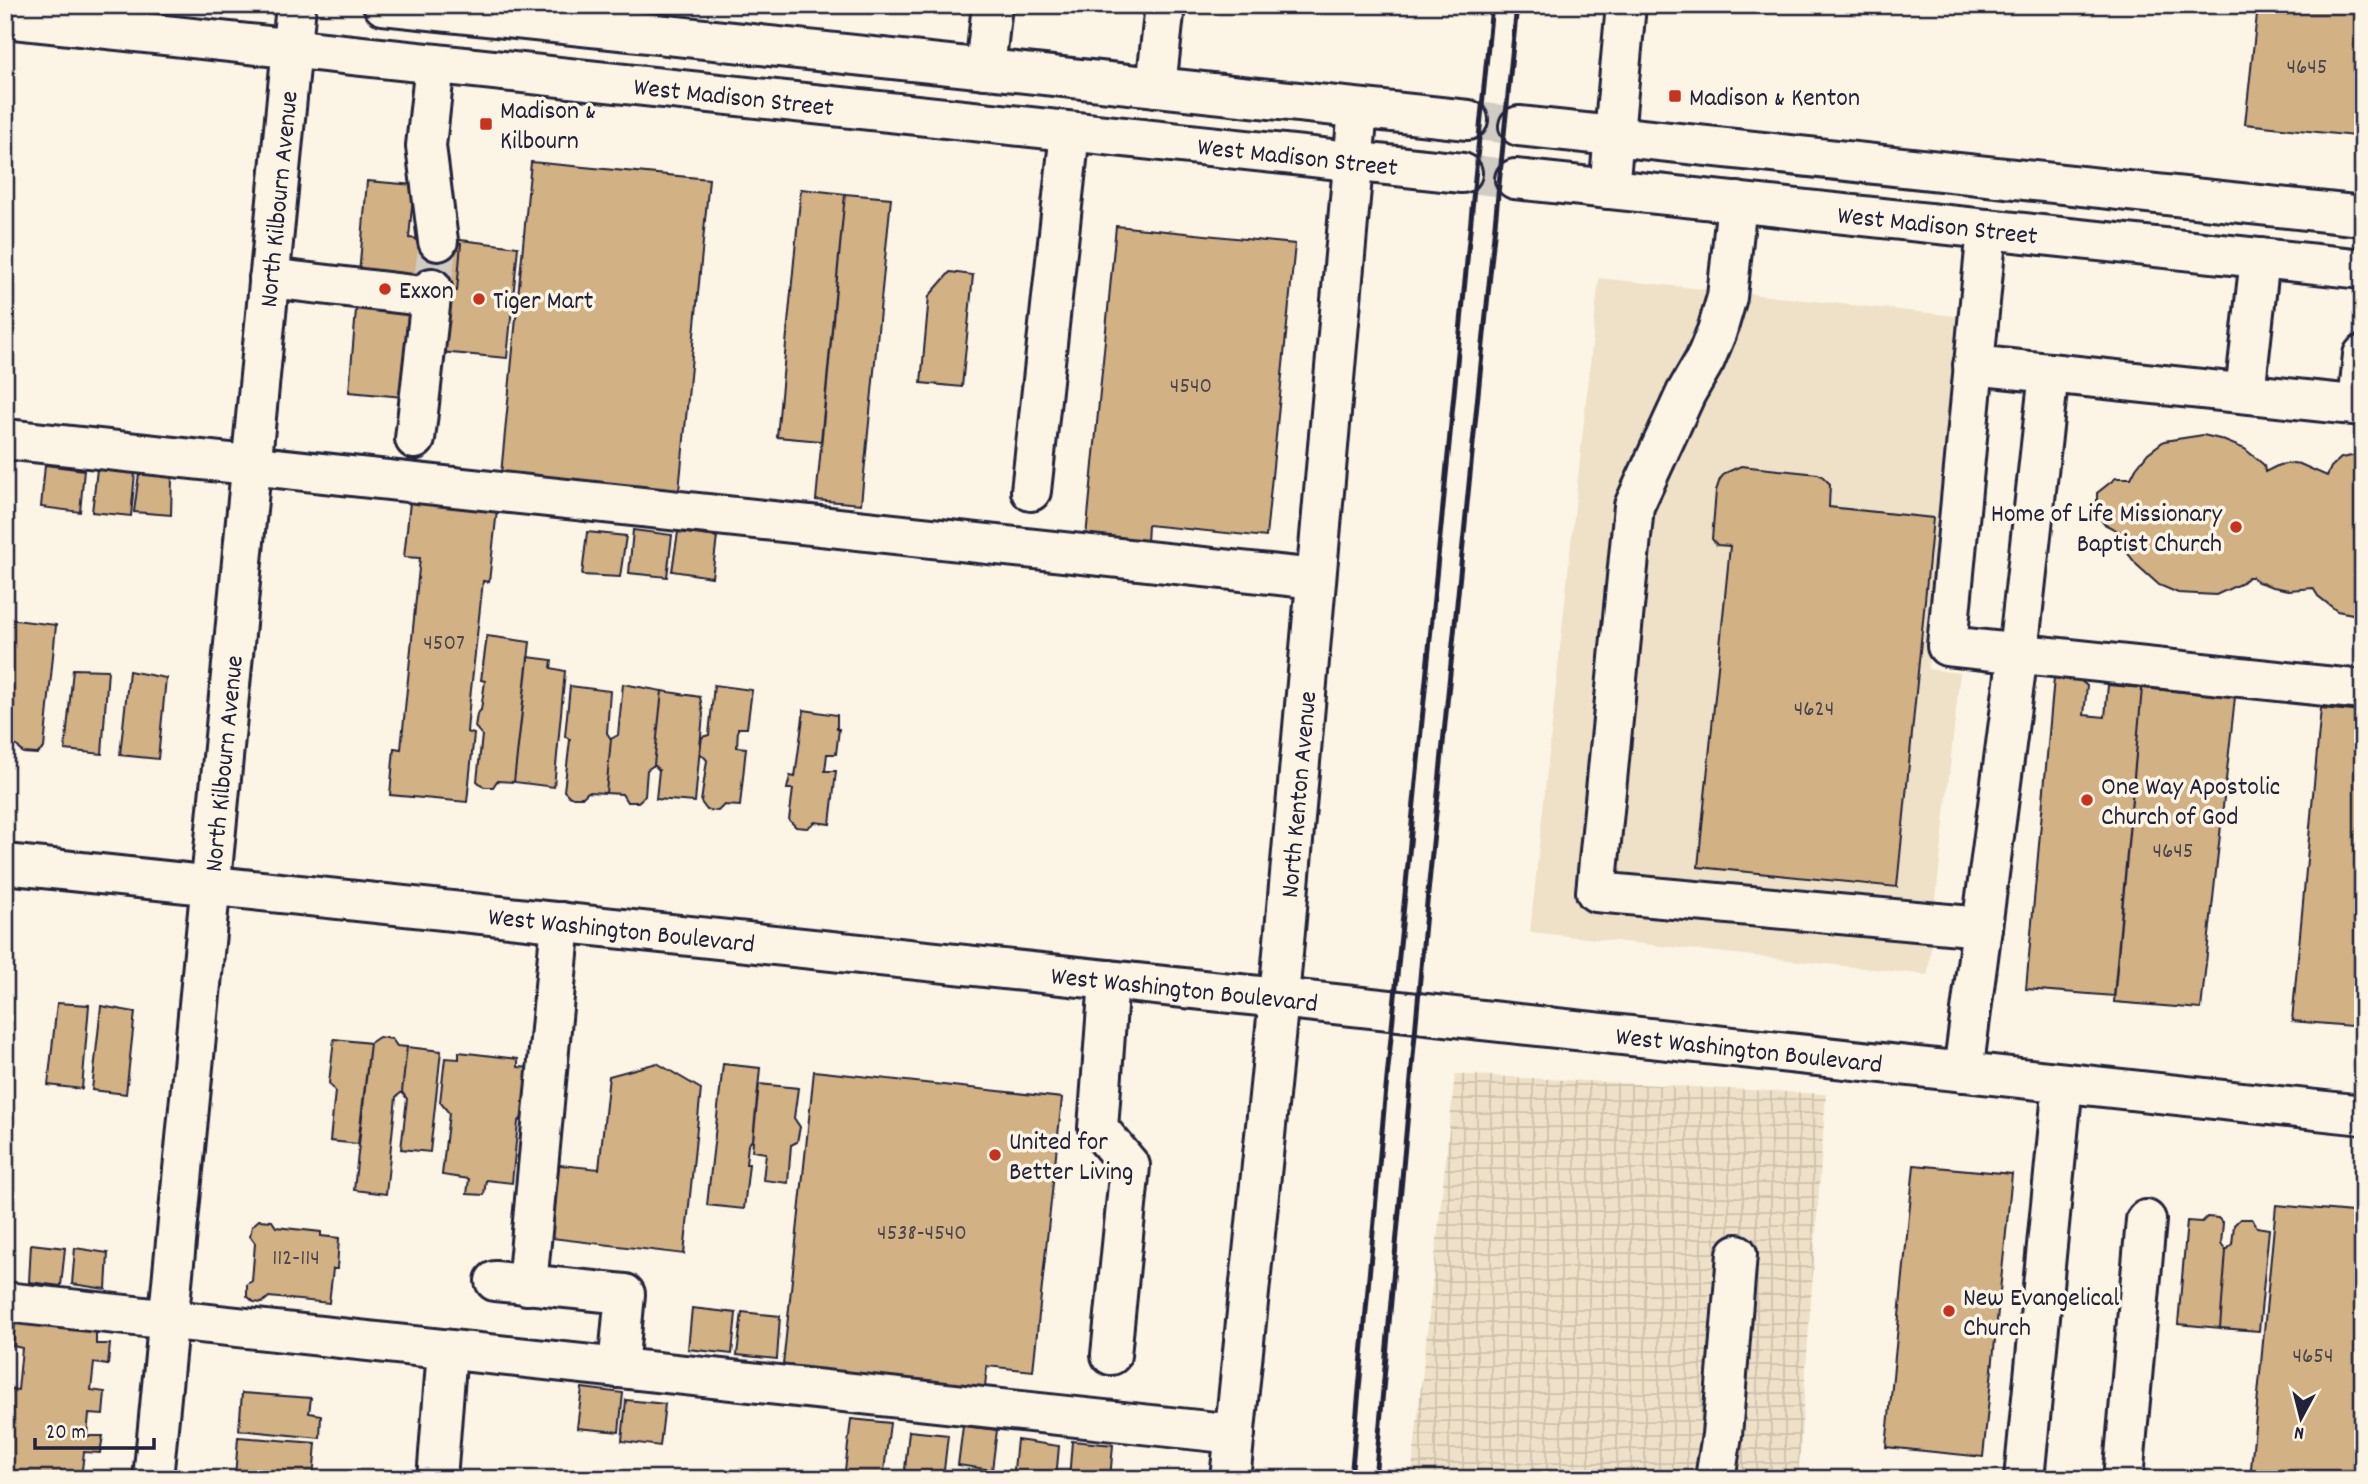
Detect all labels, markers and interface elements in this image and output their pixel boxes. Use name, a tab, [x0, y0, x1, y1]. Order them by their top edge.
house number: 4645	[2286, 52, 2328, 85]
street label: West Madison Street	[632, 70, 836, 128]
place label: Madison & Kenton	[1689, 81, 1860, 118]
marker: Madison & Kenton	[1667, 88, 1683, 104]
street label: North Kilbourn Avenue	[252, 89, 310, 309]
place label: Madison & Kilbourn	[500, 94, 596, 161]
marker: Madison & Kilbourn	[478, 116, 494, 132]
street label: West Madison Street	[1195, 130, 1400, 188]
street label: West Madison Street	[1835, 198, 2040, 256]
place label: Exxon	[399, 274, 454, 311]
marker: Exxon	[377, 281, 393, 297]
place label: Tiger Mart	[493, 284, 594, 321]
marker: Tiger Mart	[471, 291, 487, 307]
house number: 4540	[1170, 371, 1212, 404]
place label: Home of Life Missionary Baptist Church	[1991, 497, 2222, 564]
marker: Home of Life Missionary Baptist Church	[2228, 519, 2244, 535]
house number: 4507	[423, 628, 465, 661]
street label: North Kilbourn Avenue	[197, 654, 255, 874]
street label: North Kenton Avenue	[1273, 690, 1328, 900]
house number: 4624	[1794, 694, 1834, 727]
place label: One Way Apostolic Church of God	[2101, 770, 2280, 837]
marker: One Way Apostolic Church of God	[2079, 792, 2095, 808]
house number: 4645	[2152, 836, 2194, 869]
street label: West Washington Boulevard	[486, 900, 756, 965]
street label: West Washington Boulevard	[1049, 959, 1319, 1024]
street label: West Washington Boulevard	[1614, 1019, 1884, 1085]
place label: United for Better Living	[1009, 1125, 1133, 1192]
marker: United for Better Living	[987, 1147, 1003, 1163]
house number: 4538-4540	[877, 1218, 967, 1251]
house number: 112-114	[272, 1243, 320, 1276]
place label: New Evangelical Church	[1963, 1281, 2119, 1348]
marker: New Evangelical Church	[1941, 1303, 1957, 1319]
house number: 4654	[2292, 1341, 2334, 1374]
north arrow	[2266, 1382, 2336, 1452]
scale bar	[35, 1407, 154, 1451]
text: N	[2293, 1417, 2306, 1445]
text: 20 m	[46, 1419, 86, 1449]

